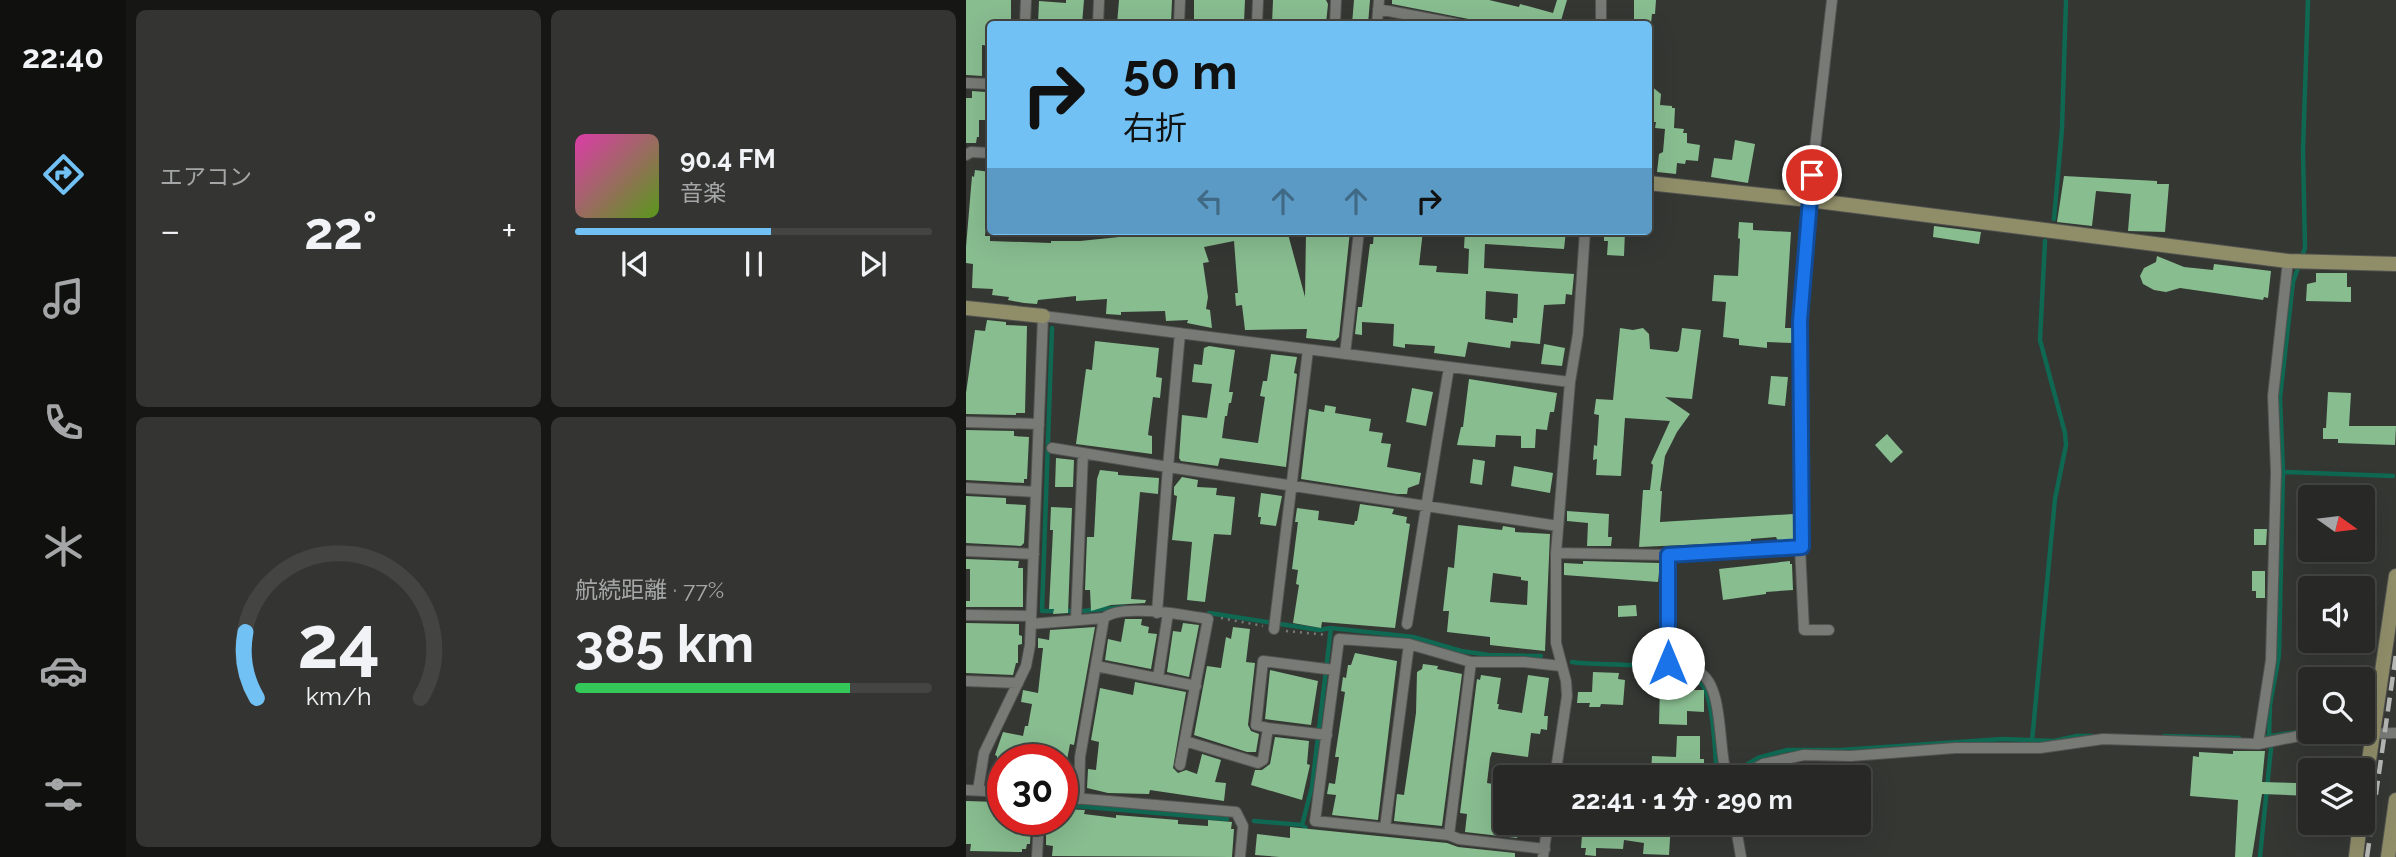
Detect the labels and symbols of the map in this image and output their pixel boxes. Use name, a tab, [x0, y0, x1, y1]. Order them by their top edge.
pin	[1782, 145, 1842, 205]
north arrow	[2298, 485, 2375, 562]
position arrow	[1631, 626, 1705, 700]
speed limit sign: 30	[987, 744, 1078, 835]

